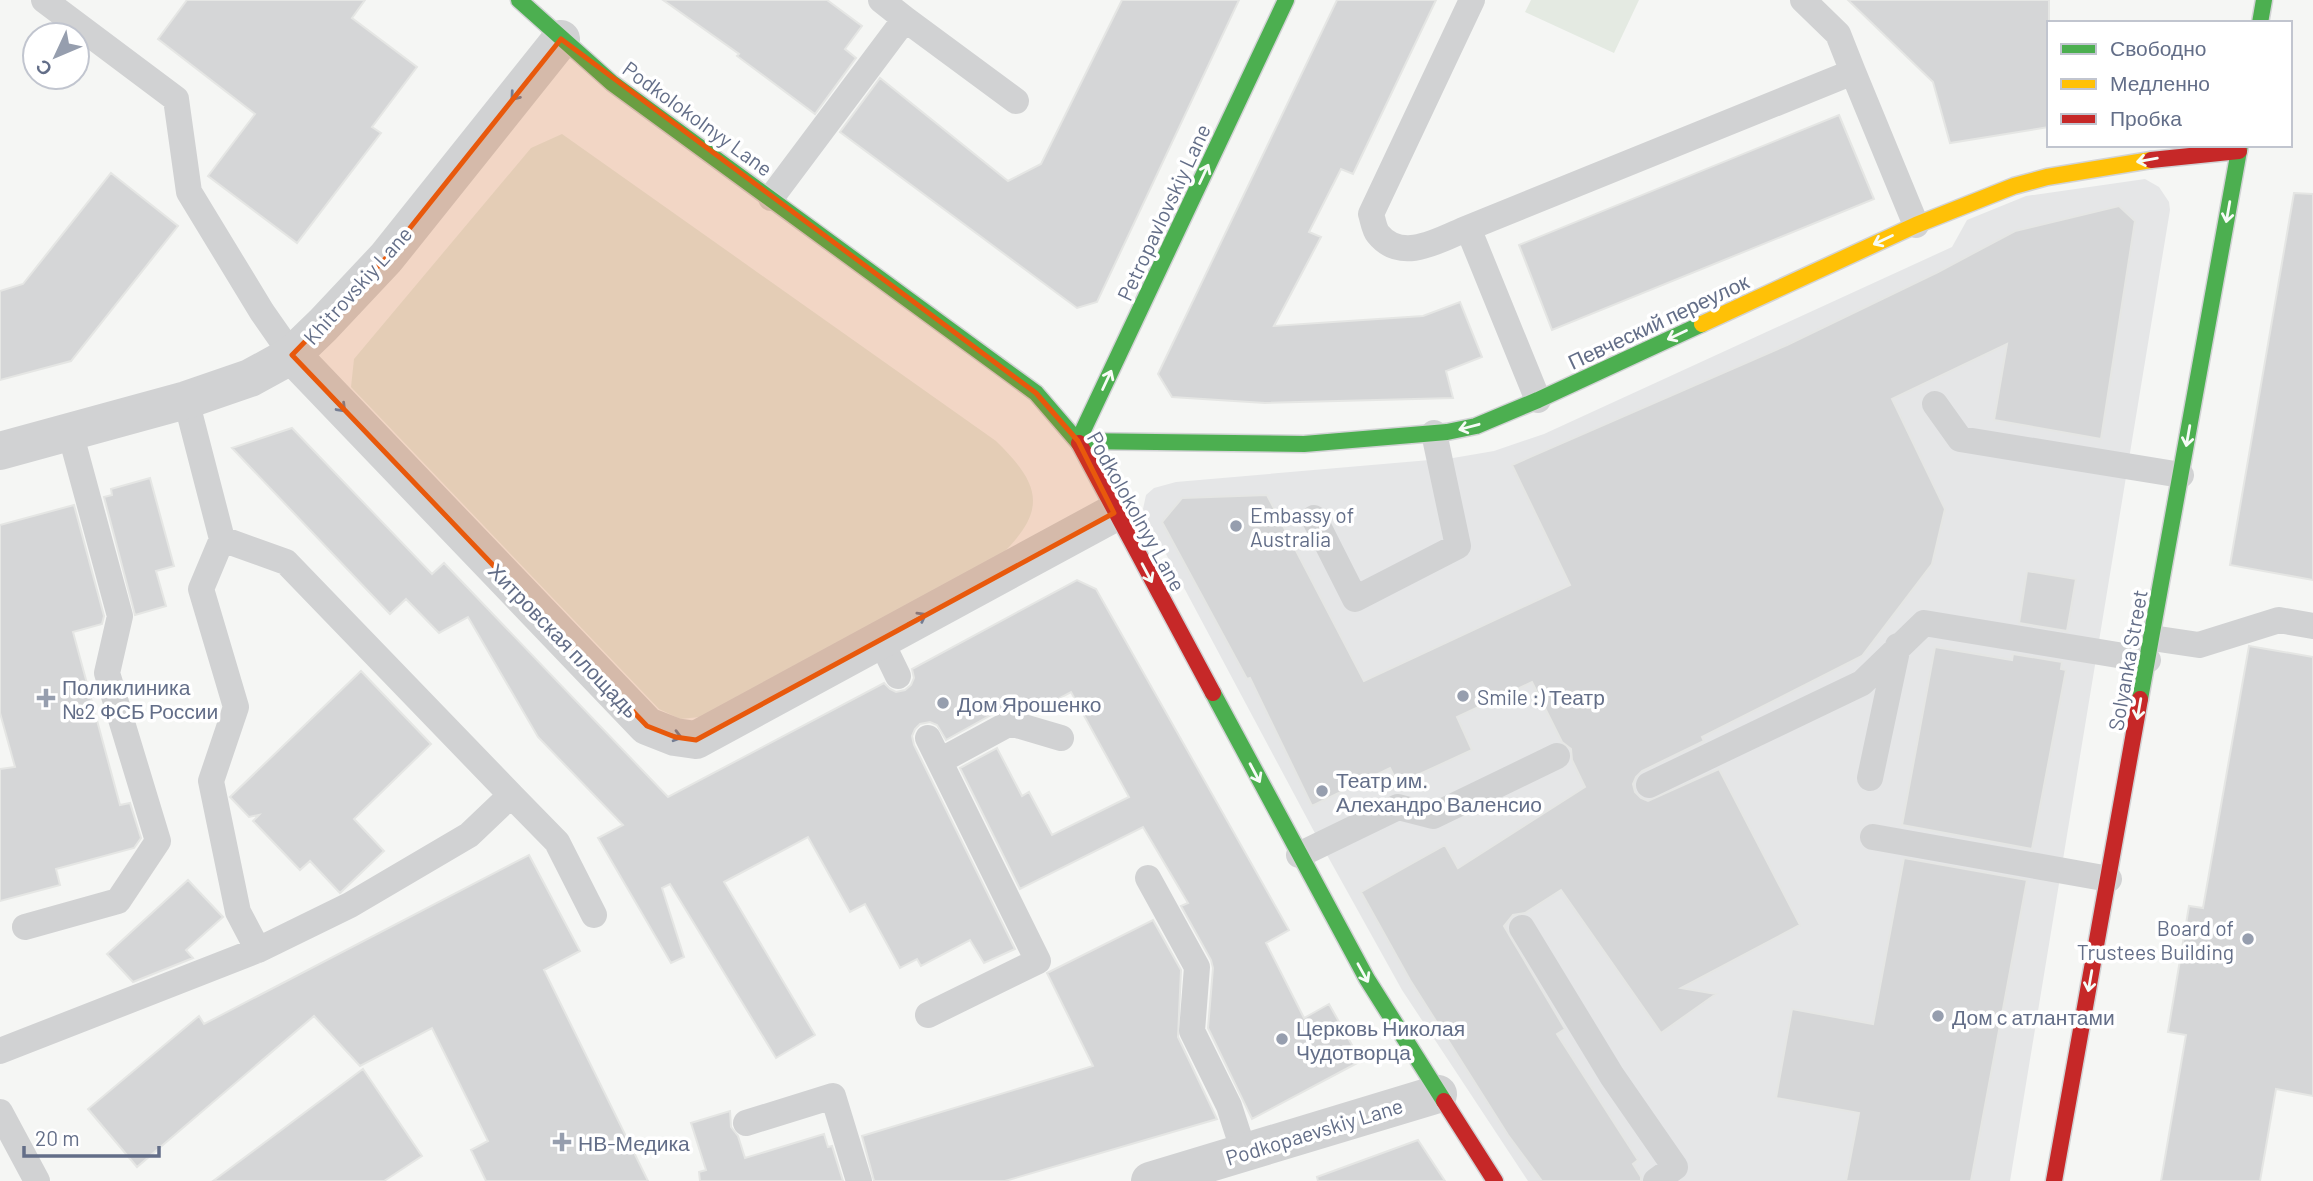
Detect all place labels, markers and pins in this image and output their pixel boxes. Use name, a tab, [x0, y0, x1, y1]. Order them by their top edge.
place label: Embassy of Australia	[1250, 502, 1354, 551]
marker: Embassy of Australia	[1228, 518, 1244, 534]
place label: Поликлиника №2 ФСБ России	[62, 674, 218, 723]
place label: Smile :) Театр	[1477, 684, 1605, 709]
marker: Поликлиника №2 ФСБ России	[36, 688, 56, 708]
marker: Smile :) Театр	[1455, 688, 1471, 704]
place label: Дом Ярошенко	[957, 691, 1102, 716]
marker: Дом Ярошенко	[935, 695, 951, 711]
place label: Театр им. Алехандро Валенсио	[1336, 767, 1542, 816]
marker: Театр им. Алехандро Валенсио	[1314, 783, 1330, 799]
place label: Board of Trustees Building	[2077, 915, 2234, 964]
marker: Board of Trustees Building	[2240, 931, 2256, 947]
place label: Дом с атлантами	[1952, 1004, 2115, 1029]
marker: Дом с атлантами	[1930, 1008, 1946, 1024]
place label: Церковь Николая Чудотворца	[1296, 1015, 1465, 1064]
marker: Церковь Николая Чудотворца	[1274, 1031, 1290, 1047]
place label: НВ-Медика	[578, 1130, 690, 1155]
marker: НВ-Медика	[552, 1132, 572, 1152]

